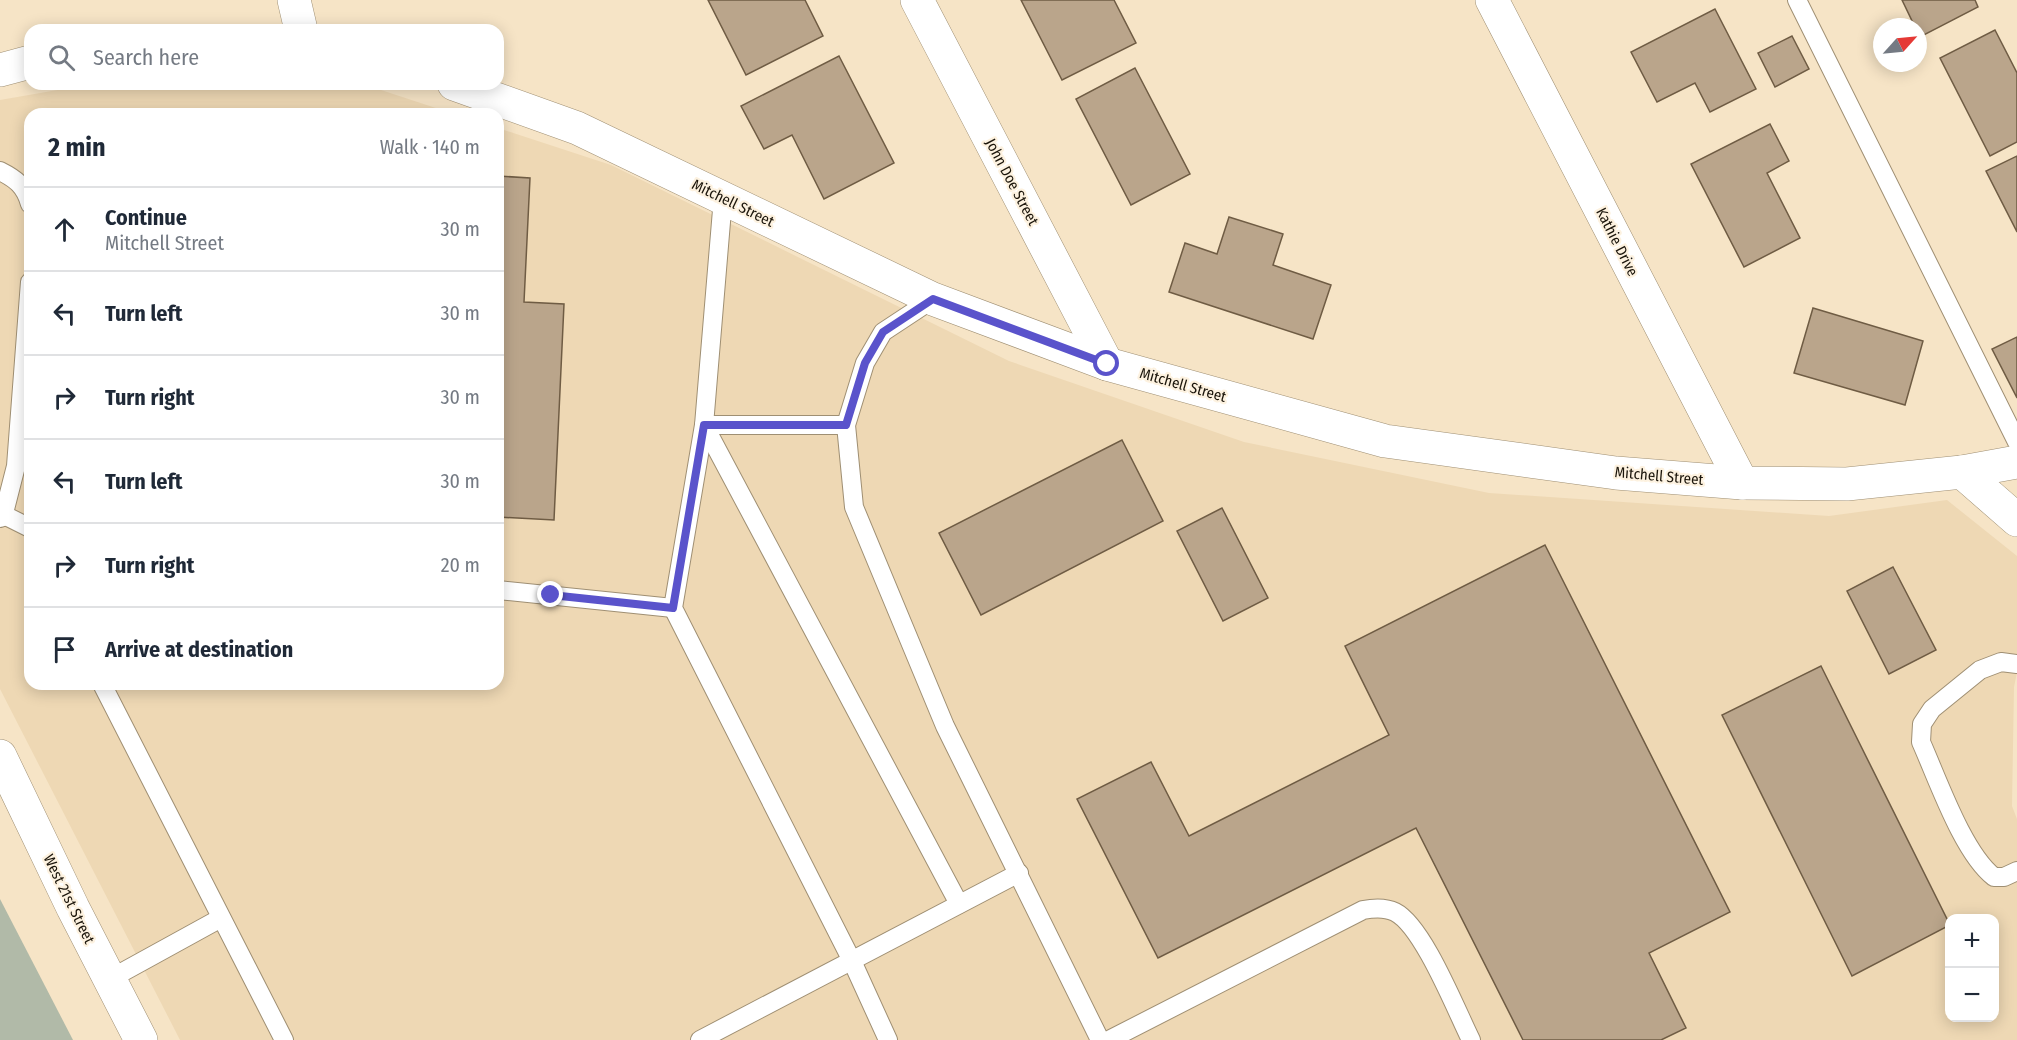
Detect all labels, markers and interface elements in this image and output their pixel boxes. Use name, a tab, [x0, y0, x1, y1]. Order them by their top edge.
north arrow	[1873, 18, 1927, 72]
search box	[24, 24, 504, 90]
icon: search	[45, 41, 78, 74]
text: Search here	[93, 44, 199, 71]
text: 2 min	[48, 132, 106, 163]
text: Walk · 140 m	[380, 135, 480, 159]
street label: John Doe Street	[982, 136, 1042, 229]
street label: Mitchell Street	[689, 175, 777, 231]
text: Continue	[105, 204, 187, 231]
street label: Kathie Drive	[1592, 205, 1642, 279]
icon: ahead	[48, 213, 81, 246]
text: 30 m	[440, 217, 480, 241]
text: Mitchell Street	[105, 231, 224, 255]
icon: left	[48, 297, 81, 330]
text: Turn left	[105, 300, 183, 327]
text: 30 m	[440, 301, 480, 325]
route start	[1093, 350, 1119, 376]
street label: Mitchell Street	[1138, 364, 1228, 406]
icon: right	[48, 381, 81, 414]
text: Turn right	[105, 384, 194, 411]
text: 30 m	[440, 385, 480, 409]
street label: Mitchell Street	[1614, 463, 1704, 489]
icon: left	[48, 465, 81, 498]
text: Turn left	[105, 468, 183, 495]
text: 30 m	[440, 469, 480, 493]
icon: right	[48, 549, 81, 582]
text: Turn right	[105, 552, 194, 579]
text: 20 m	[441, 553, 480, 577]
route end	[537, 581, 563, 607]
icon: arrive	[48, 633, 81, 666]
text: Arrive at destination	[105, 636, 293, 663]
street label: West 21st Street	[40, 851, 98, 947]
map controls	[1945, 914, 1999, 1022]
button: +	[1945, 914, 1999, 968]
button: −	[1945, 968, 1999, 1022]

